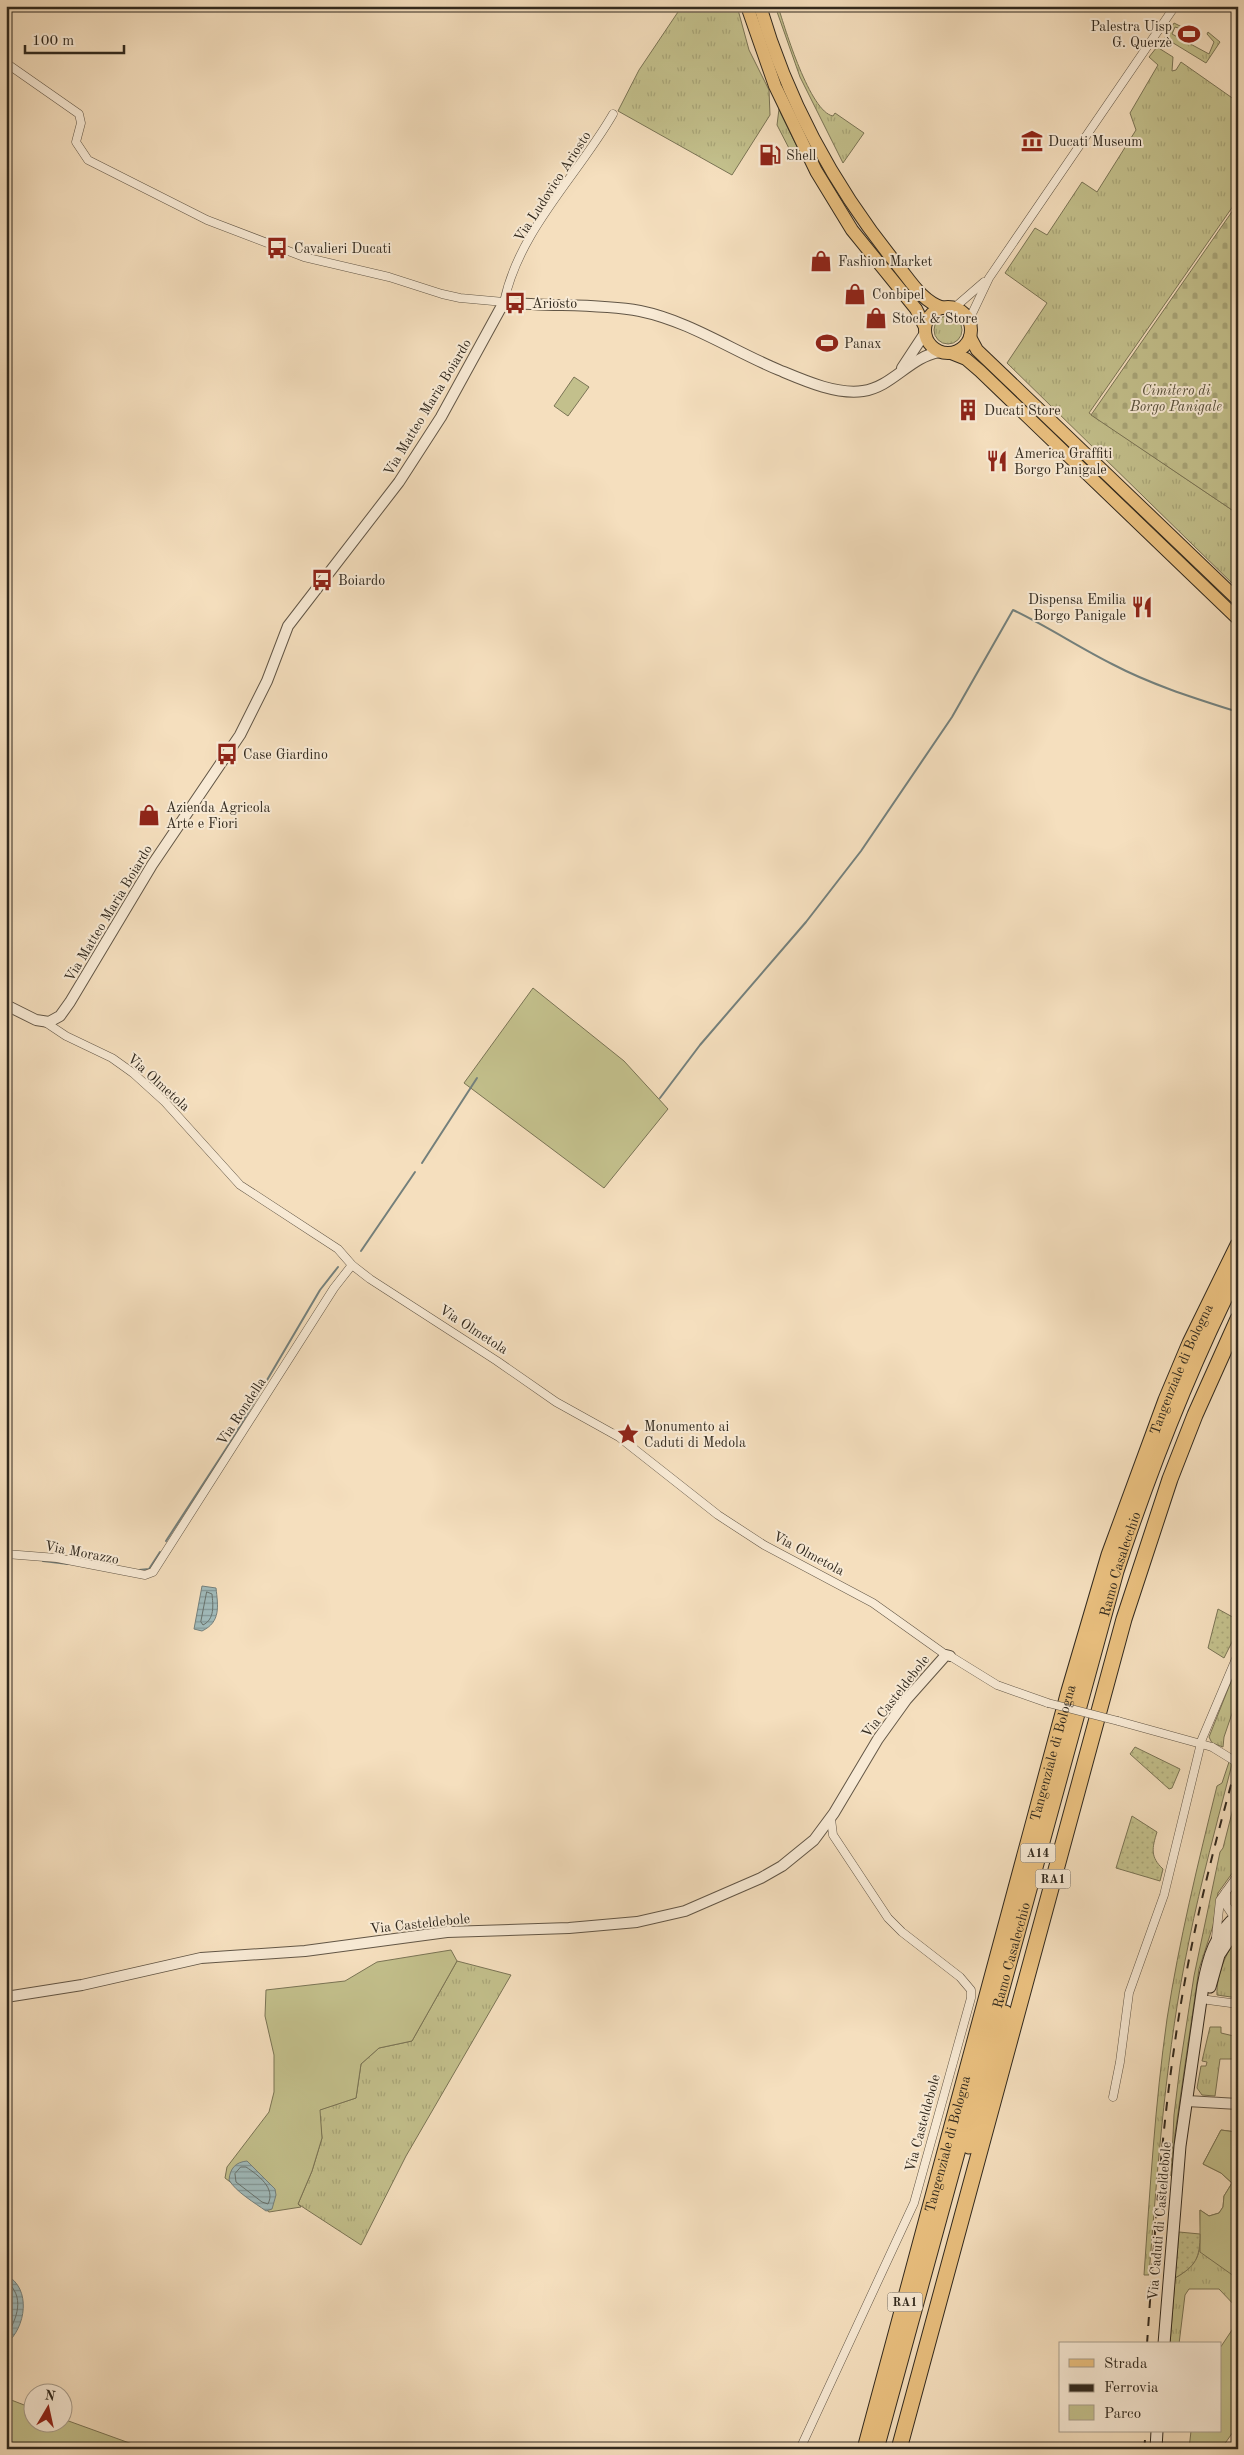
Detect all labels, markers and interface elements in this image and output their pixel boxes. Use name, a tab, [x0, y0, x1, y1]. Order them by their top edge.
place label: Palestra Uisp G. Querzè	[1090, 20, 1172, 50]
sports icon: Palestra Uisp G. Querzè	[1176, 21, 1202, 47]
scale bar	[25, 22, 124, 54]
text: 100 m	[32, 34, 74, 49]
museum icon: Ducati Museum	[1019, 128, 1045, 154]
street label: Via Ludovico Ariosto	[512, 129, 594, 244]
place label: Ducati Museum	[1048, 135, 1142, 149]
fuel station icon: Shell	[757, 142, 783, 168]
place label: Shell	[786, 149, 817, 163]
bus stop icon: Cavalieri Ducati	[264, 235, 290, 261]
place label: Cavalieri Ducati	[294, 242, 391, 256]
shop icon: Fashion Market	[808, 248, 834, 274]
place label: Fashion Market	[838, 255, 932, 269]
shop icon: Conbipel	[842, 281, 868, 307]
place label: Conbipel	[872, 288, 925, 302]
bus stop icon: Ariosto	[502, 290, 528, 316]
place label: Ariosto	[532, 297, 577, 311]
shop icon: Stock & Store	[863, 305, 889, 331]
place label: Stock & Store	[892, 312, 977, 326]
sports icon: Panax	[814, 330, 840, 356]
street label: Via Matteo Maria Boiardo	[381, 337, 474, 478]
place label: Panax	[844, 337, 882, 351]
park label: Cimitero di Borgo Panigale	[1129, 384, 1222, 415]
building icon: Ducati Store	[955, 397, 981, 423]
place label: Ducati Store	[984, 404, 1061, 418]
place label: America Graffiti Borgo Panigale	[1014, 447, 1112, 477]
restaurant icon: America Graffiti Borgo Panigale	[984, 448, 1010, 474]
bus stop icon: Boiardo	[309, 567, 335, 593]
place label: Boiardo	[338, 574, 385, 588]
place label: Dispensa Emilia Borgo Panigale	[1028, 593, 1126, 623]
restaurant icon: Dispensa Emilia Borgo Panigale	[1129, 594, 1155, 620]
bus stop icon: Case Giardino	[214, 741, 240, 767]
place label: Case Giardino	[243, 748, 328, 762]
place label: Azienda Agricola Arte e Fiori	[166, 801, 270, 831]
shop icon: Azienda Agricola Arte e Fiori	[136, 802, 162, 828]
street label: Via Matteo Maria Boiardo	[62, 843, 155, 984]
street label: Via Olmetola	[124, 1051, 192, 1114]
street label: Tangenziale di Bologna	[1148, 1302, 1216, 1437]
street label: Via Olmetola	[437, 1303, 510, 1357]
street label: Via Rondella	[215, 1375, 269, 1448]
place label: Monumento ai Caduti di Medola	[644, 1420, 746, 1450]
place icon: Monumento ai Caduti di Medola	[615, 1421, 641, 1447]
street label: Ramo Casalecchio	[1098, 1510, 1144, 1618]
street label: Via Olmetola	[771, 1529, 847, 1579]
street label: Via Morazzo	[43, 1539, 120, 1567]
street label: Via Casteldebole	[859, 1653, 932, 1740]
street label: Tangenziale di Bologna	[1028, 1683, 1079, 1823]
road number: A14	[1020, 1844, 1056, 1862]
road number: RA1	[1036, 1870, 1070, 1888]
street label: Ramo Casalecchio	[991, 1901, 1033, 2010]
street label: Via Casteldebole	[369, 1912, 471, 1936]
street label: Via Casteldebole	[903, 2073, 943, 2174]
street label: Tangenziale di Bologna	[923, 2074, 973, 2214]
street label: Via Caduti di Casteldebole	[1146, 2141, 1174, 2301]
road number: RA1	[888, 2292, 922, 2312]
legend	[1059, 2342, 1222, 2432]
text: Strada	[1104, 2357, 1148, 2372]
text: Ferrovia	[1104, 2381, 1159, 2396]
north arrow	[22, 2382, 72, 2432]
text: N	[43, 2388, 57, 2404]
text: Parco	[1104, 2407, 1141, 2422]

